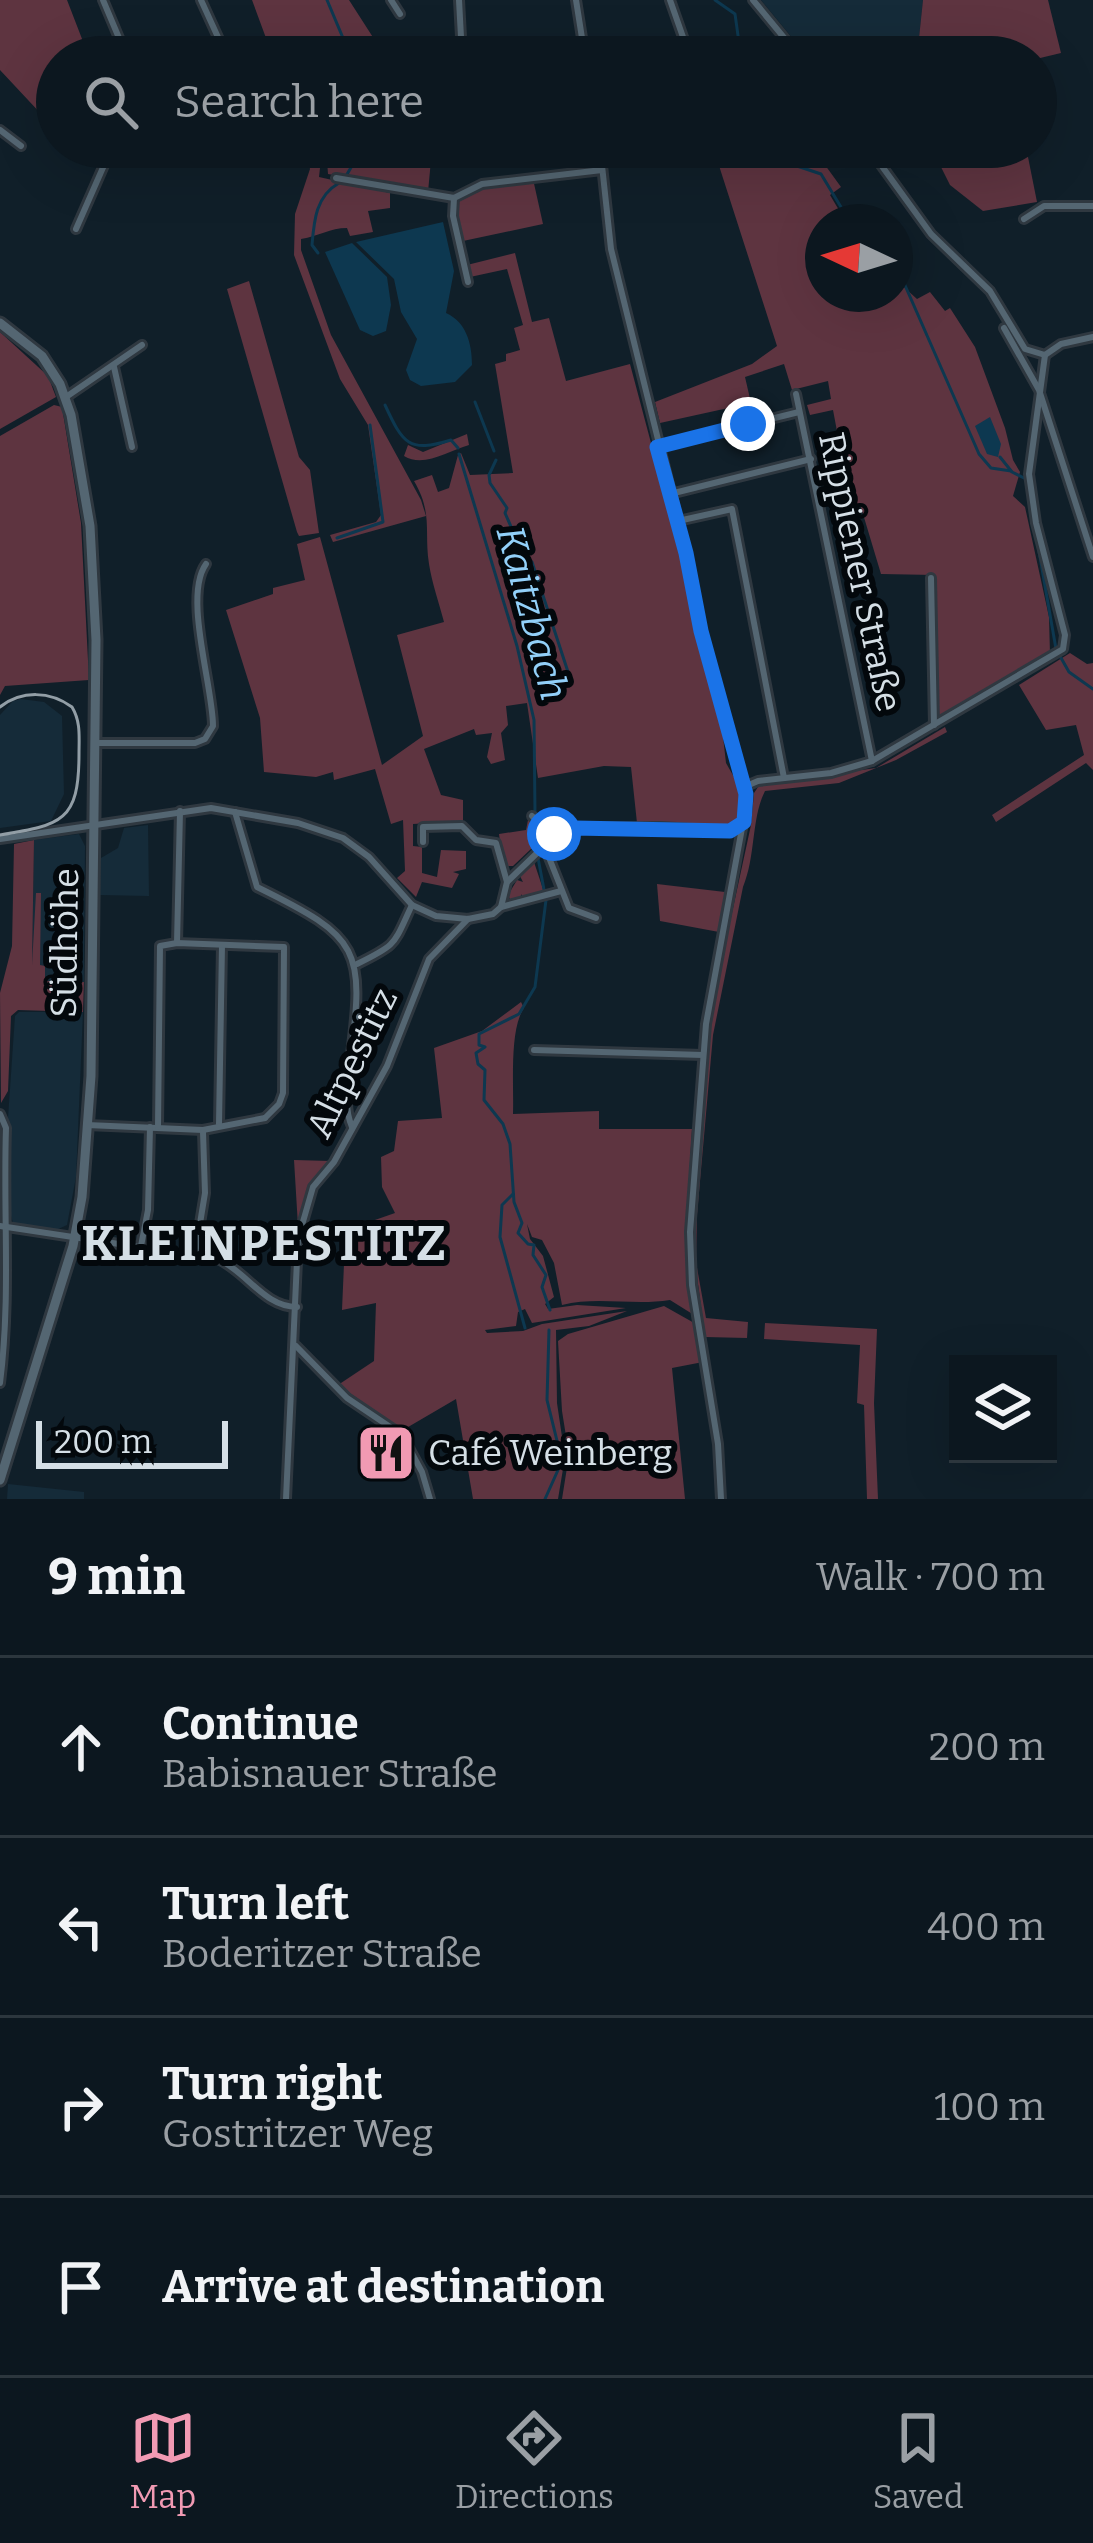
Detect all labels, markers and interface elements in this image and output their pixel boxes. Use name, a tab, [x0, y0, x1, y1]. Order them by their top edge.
search box	[36, 36, 1057, 168]
icon: search	[78, 69, 144, 135]
text: Search here	[174, 75, 424, 129]
north arrow	[805, 204, 913, 312]
route end	[721, 397, 775, 451]
street label: Rippiener Straße	[809, 428, 911, 716]
water label: Kaitzbach	[487, 521, 577, 705]
route start	[527, 807, 581, 861]
street label: Südhöhe	[42, 868, 88, 1018]
street label: Altpestitz	[297, 981, 407, 1145]
district label: KLEINPESTITZ	[81, 1215, 449, 1273]
map controls	[949, 1355, 1057, 1463]
button: layers	[949, 1355, 1057, 1463]
scale bar	[36, 1415, 228, 1468]
text: 200 m	[54, 1422, 152, 1462]
restaurant icon: Café Weinberg	[355, 1422, 417, 1484]
place label: Café Weinberg	[428, 1431, 673, 1475]
text: 9 min	[48, 1546, 185, 1608]
text: Walk · 700 m	[816, 1554, 1045, 1600]
text: Continue	[162, 1697, 359, 1751]
icon: ahead	[48, 1714, 114, 1780]
text: 200 m	[929, 1724, 1045, 1770]
text: Babisnauer Straße	[162, 1751, 498, 1797]
text: Turn left	[162, 1877, 349, 1931]
icon: left	[48, 1894, 114, 1960]
text: 400 m	[927, 1904, 1045, 1950]
text: Boderitzer Straße	[162, 1931, 482, 1977]
text: Turn right	[162, 2057, 382, 2111]
icon: right	[48, 2074, 114, 2140]
text: 100 m	[934, 2084, 1045, 2130]
text: Gostritzer Weg	[162, 2111, 434, 2157]
icon: arrive	[48, 2254, 114, 2320]
text: Arrive at destination	[162, 2260, 604, 2314]
tab: Map	[130, 2405, 196, 2517]
tab: Directions	[455, 2405, 614, 2517]
tab: Saved	[873, 2405, 963, 2517]

